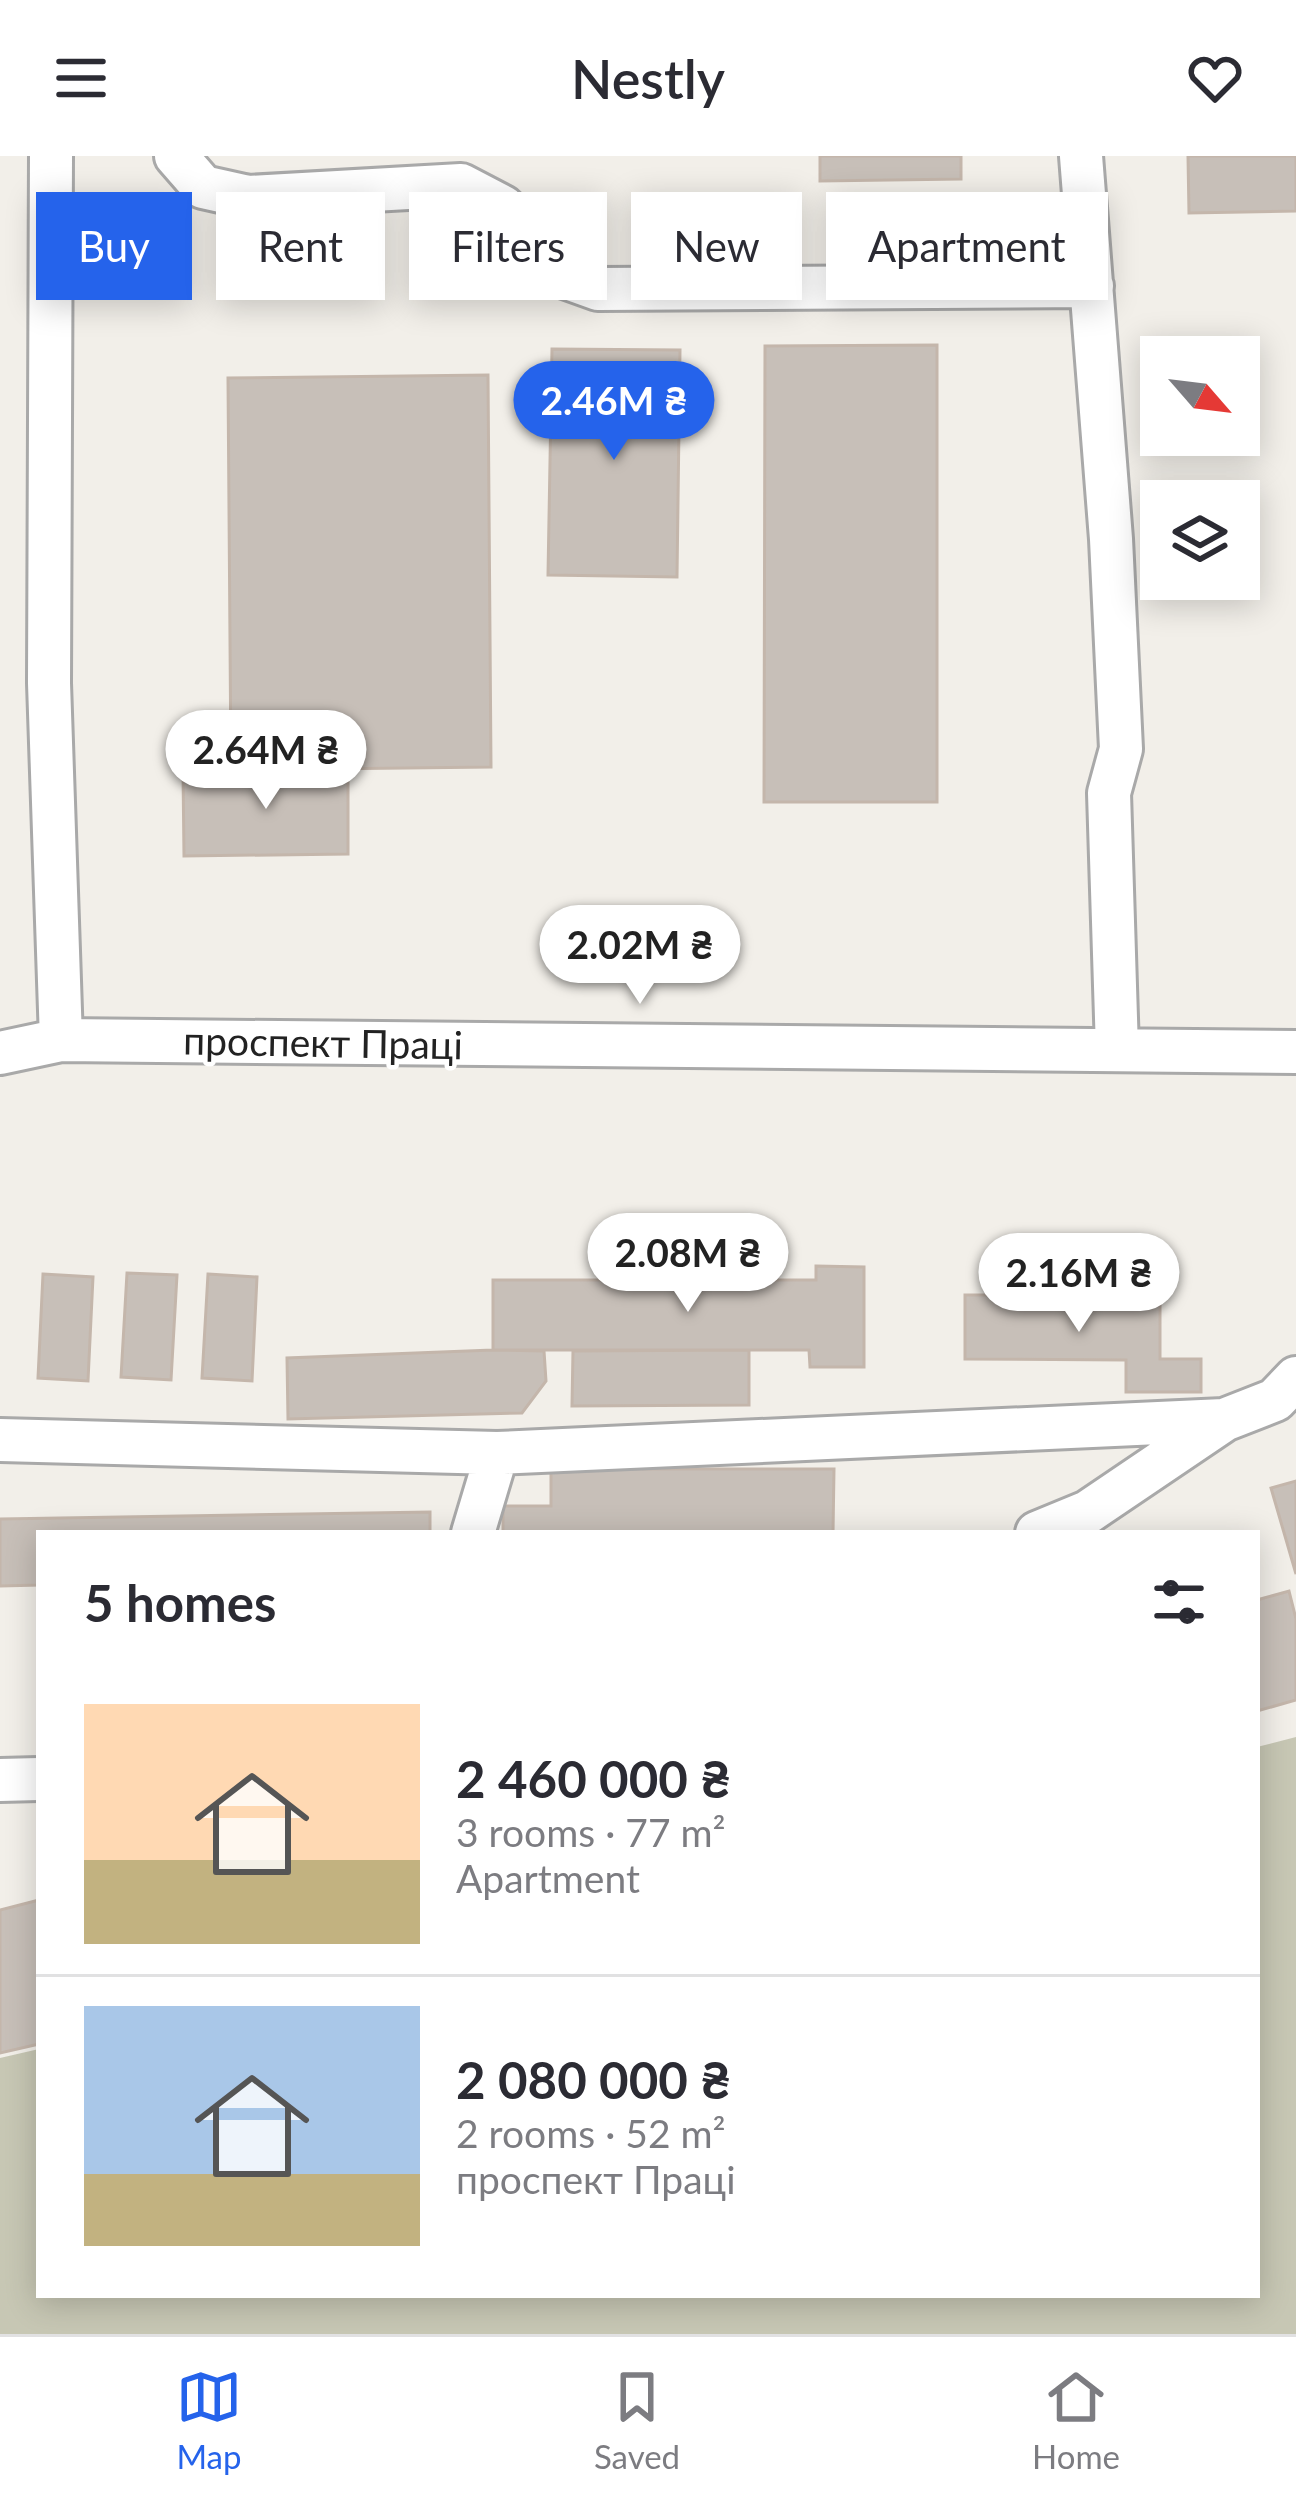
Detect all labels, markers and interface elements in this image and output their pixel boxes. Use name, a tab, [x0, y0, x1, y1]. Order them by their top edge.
icon: menu	[48, 45, 114, 111]
icon: heart	[1182, 45, 1248, 111]
text: Nestly	[571, 46, 725, 111]
chip: Buy	[36, 192, 192, 300]
chip: Rent	[216, 192, 385, 300]
chip: Filters	[409, 192, 607, 300]
chip: New	[631, 192, 802, 300]
chip: Apartment	[826, 192, 1108, 300]
north arrow	[1140, 336, 1260, 456]
map controls	[1140, 336, 1260, 600]
pin: 2.46M ₴	[503, 361, 725, 463]
text: 2.46M ₴	[540, 377, 688, 423]
button: layers	[1140, 480, 1260, 600]
pin: 2.64M ₴	[155, 710, 377, 812]
text: 2.64M ₴	[192, 726, 340, 772]
pin: 2.02M ₴	[529, 905, 751, 1007]
text: 2.02M ₴	[566, 921, 714, 967]
street label: проспект Праці	[183, 1017, 463, 1067]
pin: 2.08M ₴	[577, 1213, 799, 1315]
text: 2.08M ₴	[614, 1229, 762, 1275]
pin: 2.16M ₴	[968, 1233, 1190, 1335]
text: 2.16M ₴	[1005, 1249, 1153, 1295]
icon: filters	[1146, 1569, 1212, 1635]
text: 5 homes	[84, 1572, 276, 1633]
text: 2 460 000 ₴	[456, 1748, 731, 1809]
icon: home	[180, 1752, 324, 1896]
text: 3 rooms · 77 m²	[456, 1809, 726, 1855]
text: Apartment	[456, 1855, 640, 1901]
text: 2 080 000 ₴	[456, 2049, 731, 2110]
icon: home	[180, 2054, 324, 2198]
text: 2 rooms · 52 m²	[456, 2110, 726, 2156]
text: проспект Праці	[456, 2156, 736, 2202]
tab: Map	[176, 2364, 242, 2476]
tab: Saved	[594, 2364, 680, 2476]
tab: Home	[1032, 2364, 1120, 2476]

